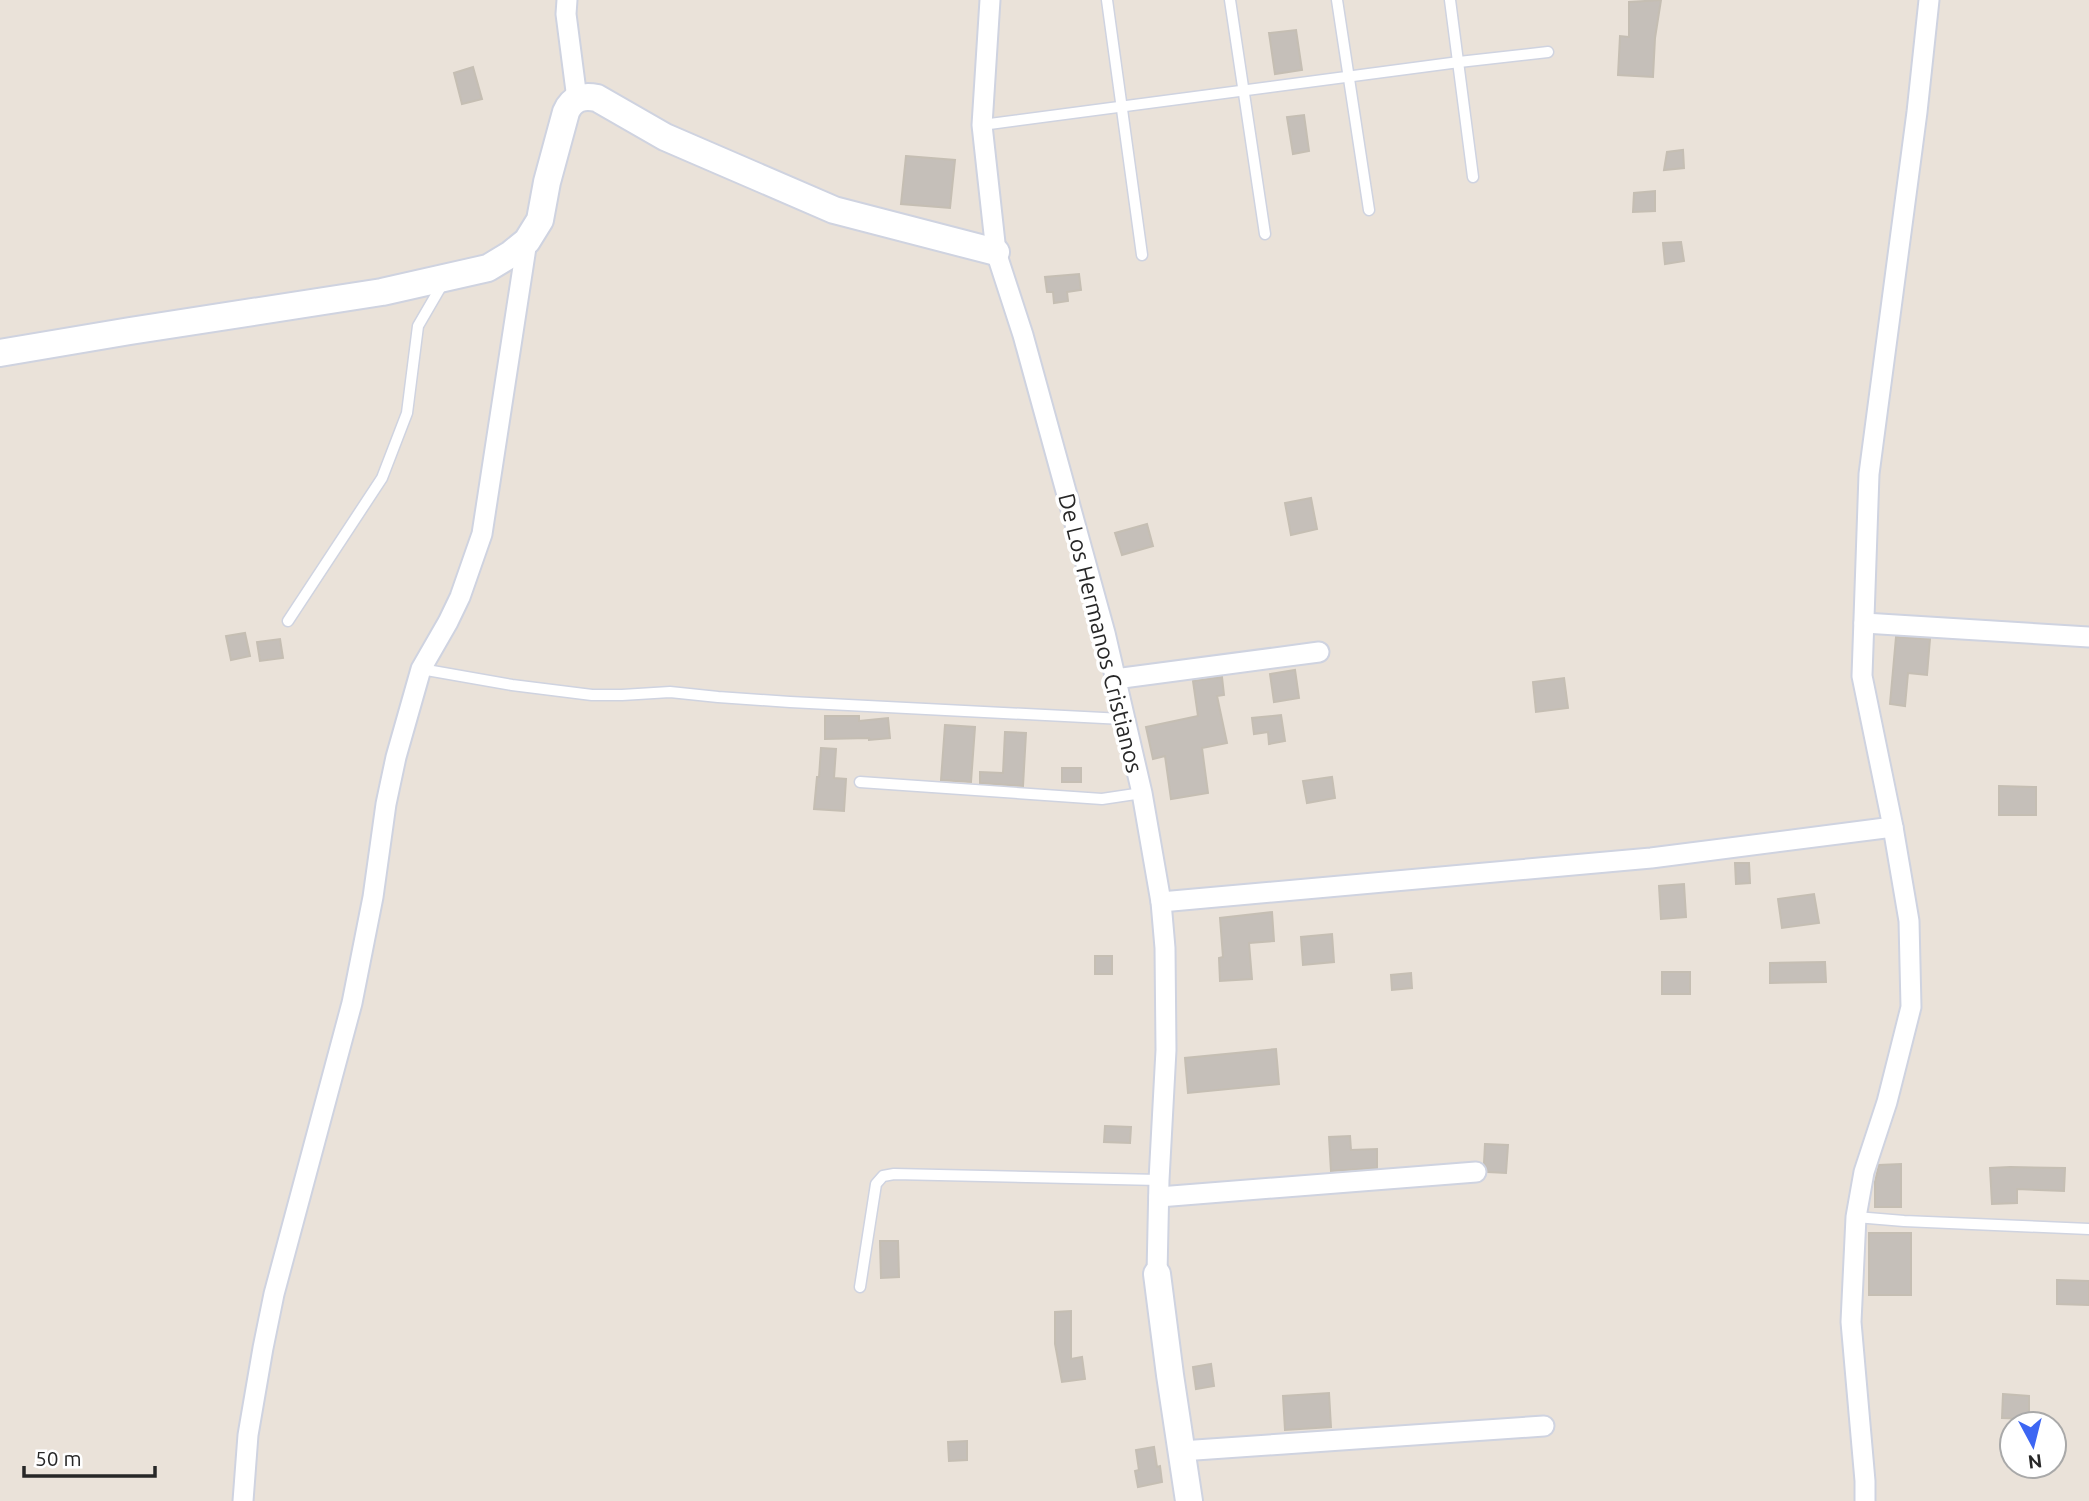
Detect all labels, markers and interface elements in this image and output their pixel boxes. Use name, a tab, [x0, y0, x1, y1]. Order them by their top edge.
street label: De Los Hermanos Cristianos	[1054, 491, 1148, 775]
north arrow	[1998, 1410, 2068, 1480]
scale bar	[24, 1434, 156, 1478]
text: 50 m	[35, 1446, 82, 1470]
text: N	[2027, 1450, 2043, 1474]

